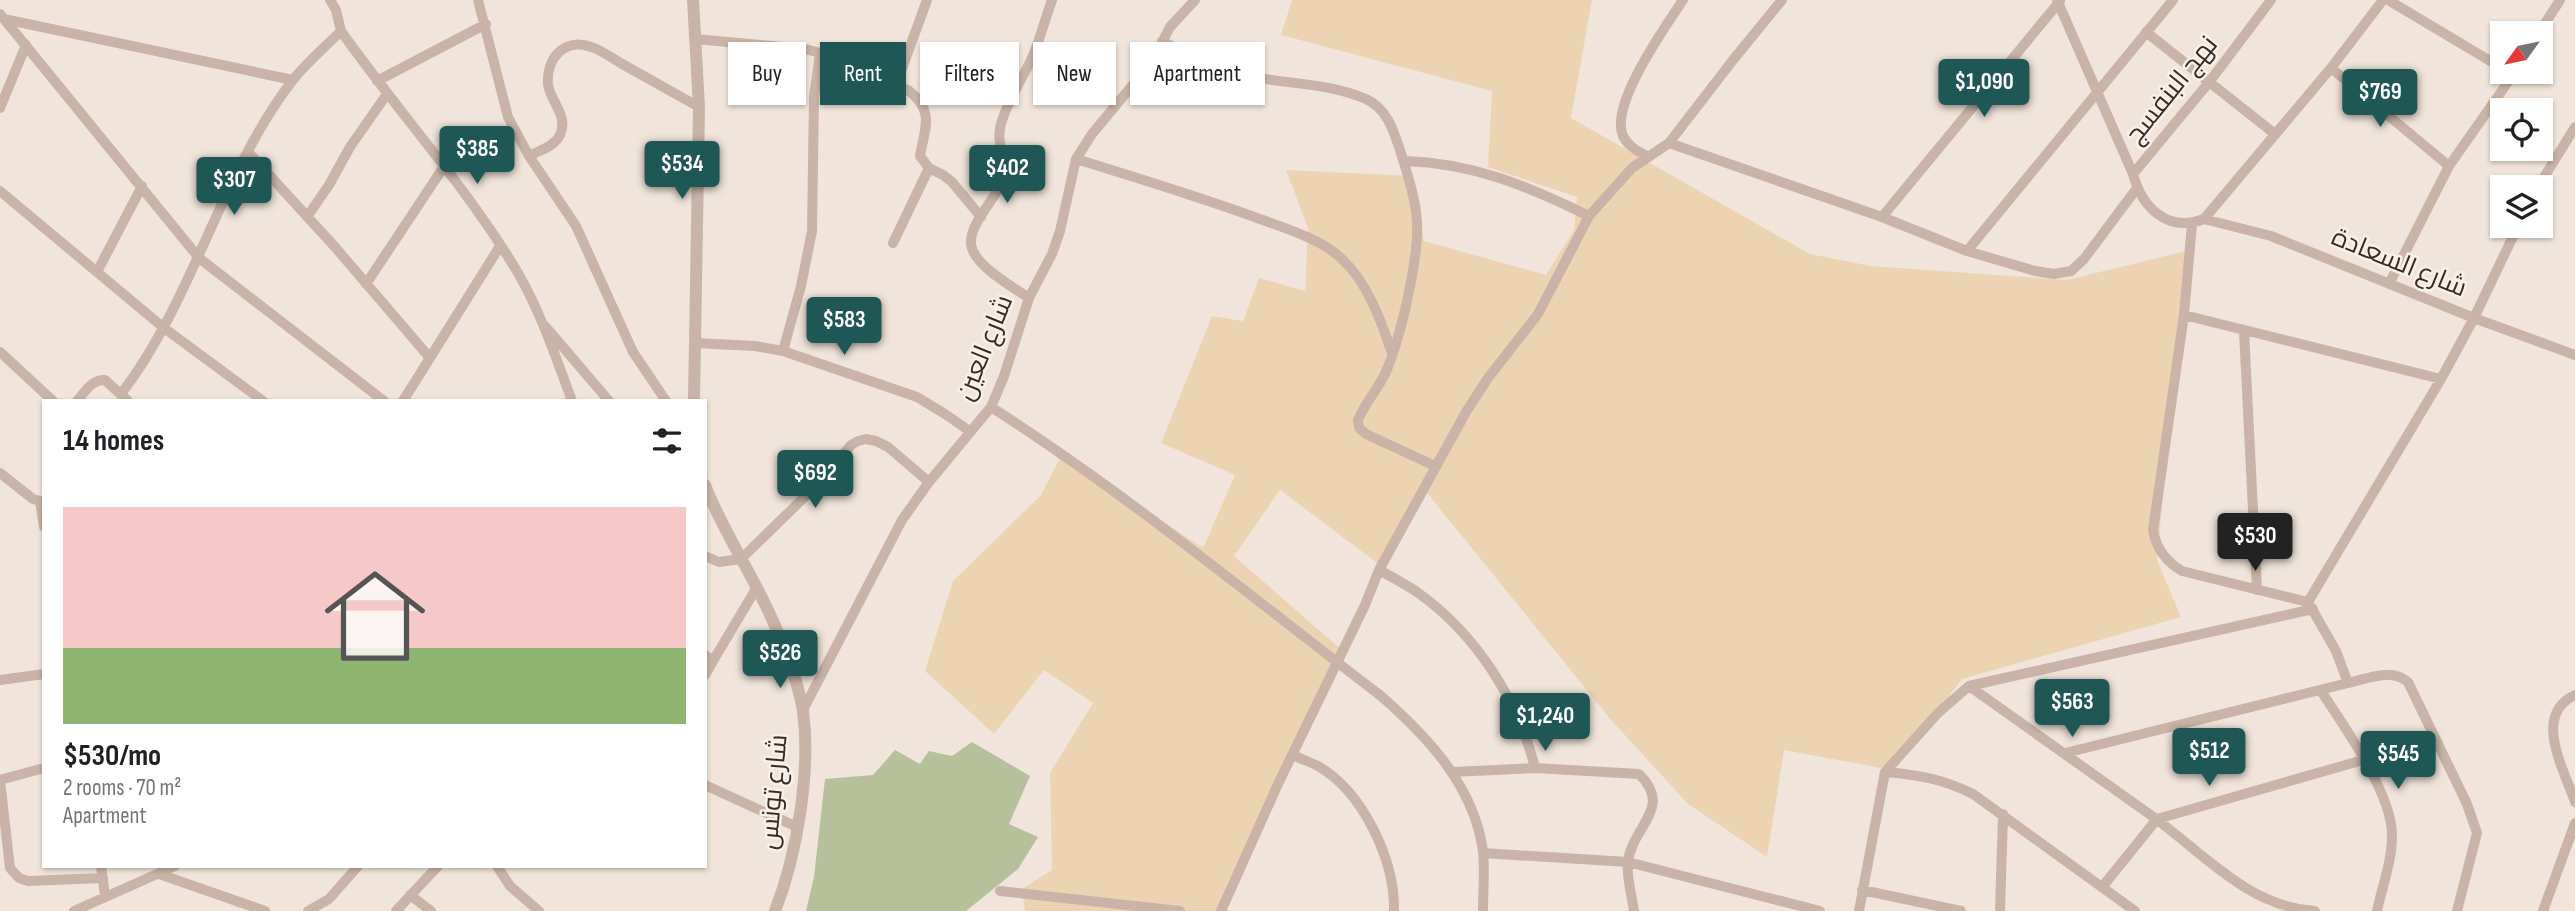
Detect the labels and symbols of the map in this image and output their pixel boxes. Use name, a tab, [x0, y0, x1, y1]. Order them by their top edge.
north arrow	[2490, 21, 2553, 84]
street label: نهج البنفسج	[2119, 30, 2225, 150]
pin: $1,090	[1927, 60, 2041, 119]
pin: $769	[2339, 69, 2421, 129]
pin: $385	[436, 127, 518, 186]
pin: $534	[641, 142, 723, 201]
pin: $402	[966, 146, 1048, 205]
pin: $307	[193, 158, 275, 217]
street label: شارع السعادة	[2327, 222, 2471, 304]
street label: شارع العين	[950, 291, 1020, 405]
pin: $583	[803, 298, 885, 357]
pin: $692	[774, 450, 856, 510]
pin: $530	[2214, 514, 2296, 573]
pin: $526	[739, 630, 821, 690]
pin: $563	[2031, 680, 2113, 739]
pin: $1,240	[1488, 694, 1602, 753]
pin: $512	[2168, 728, 2250, 788]
pin: $545	[2357, 732, 2439, 791]
street label: شارع تونس	[754, 733, 794, 851]

